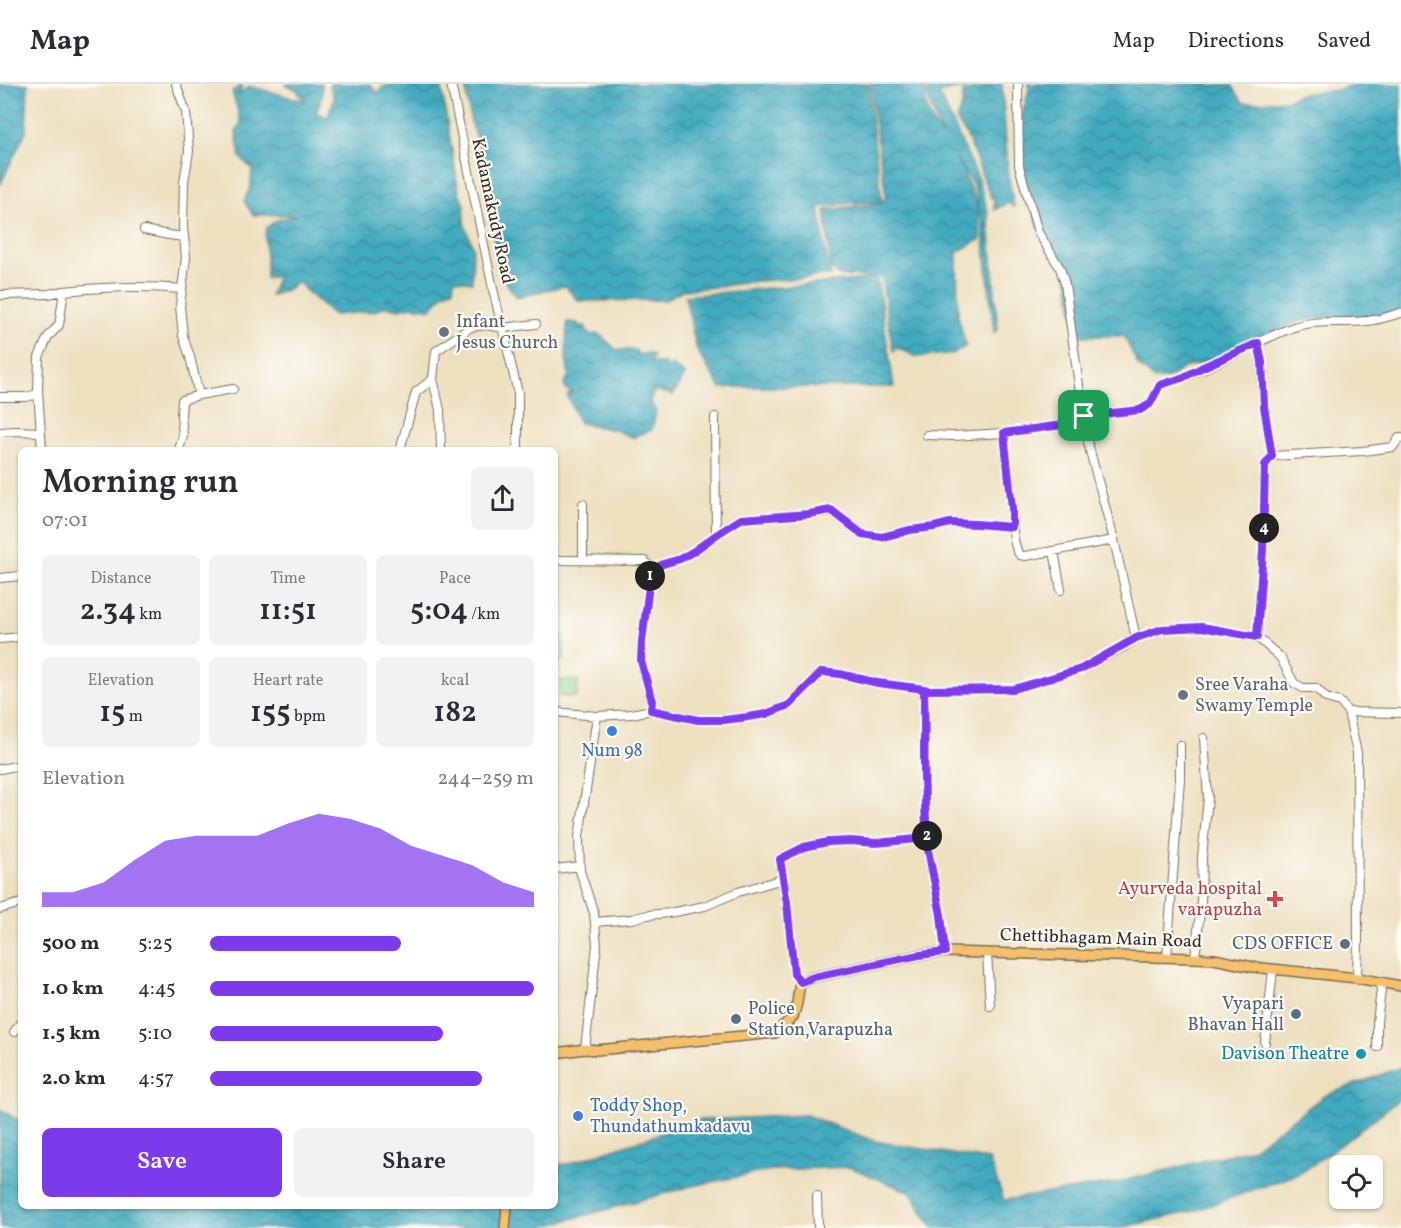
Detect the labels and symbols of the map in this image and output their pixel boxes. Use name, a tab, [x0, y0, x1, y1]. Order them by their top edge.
street label: Kadamakudy Road	[464, 136, 520, 286]
place label: Infant Jesus Church	[456, 310, 558, 356]
marker: Infant Jesus Church	[437, 325, 451, 339]
pin	[1058, 390, 1109, 441]
pin: 4	[1249, 513, 1279, 543]
pin: 1	[635, 561, 665, 591]
place label: Sree Varaha Swamy Temple	[1195, 673, 1313, 719]
marker: Sree Varaha Swamy Temple	[1176, 688, 1190, 702]
marker: Num 98	[605, 724, 619, 738]
place label: Num 98	[581, 739, 643, 764]
pin: 2	[912, 821, 942, 851]
place label: Ayurveda hospital varapuzha	[1118, 877, 1262, 923]
marker: Ayurveda hospital varapuzha	[1266, 890, 1284, 908]
street label: Chettibhagam Main Road	[1000, 923, 1202, 955]
place label: CDS OFFICE	[1232, 932, 1333, 957]
marker: CDS OFFICE	[1338, 937, 1352, 951]
place label: Vyapari Bhavan Hall	[1188, 992, 1284, 1038]
place label: Police Station,Varapuzha	[748, 997, 893, 1043]
marker: Vyapari Bhavan Hall	[1289, 1007, 1303, 1021]
marker: Police Station,Varapuzha	[729, 1012, 743, 1026]
place label: Davison Theatre	[1221, 1042, 1349, 1067]
marker: Davison Theatre	[1354, 1047, 1368, 1061]
place label: Toddy Shop, Thundathumkadavu	[590, 1094, 751, 1140]
marker: Toddy Shop, Thundathumkadavu	[571, 1109, 585, 1123]

